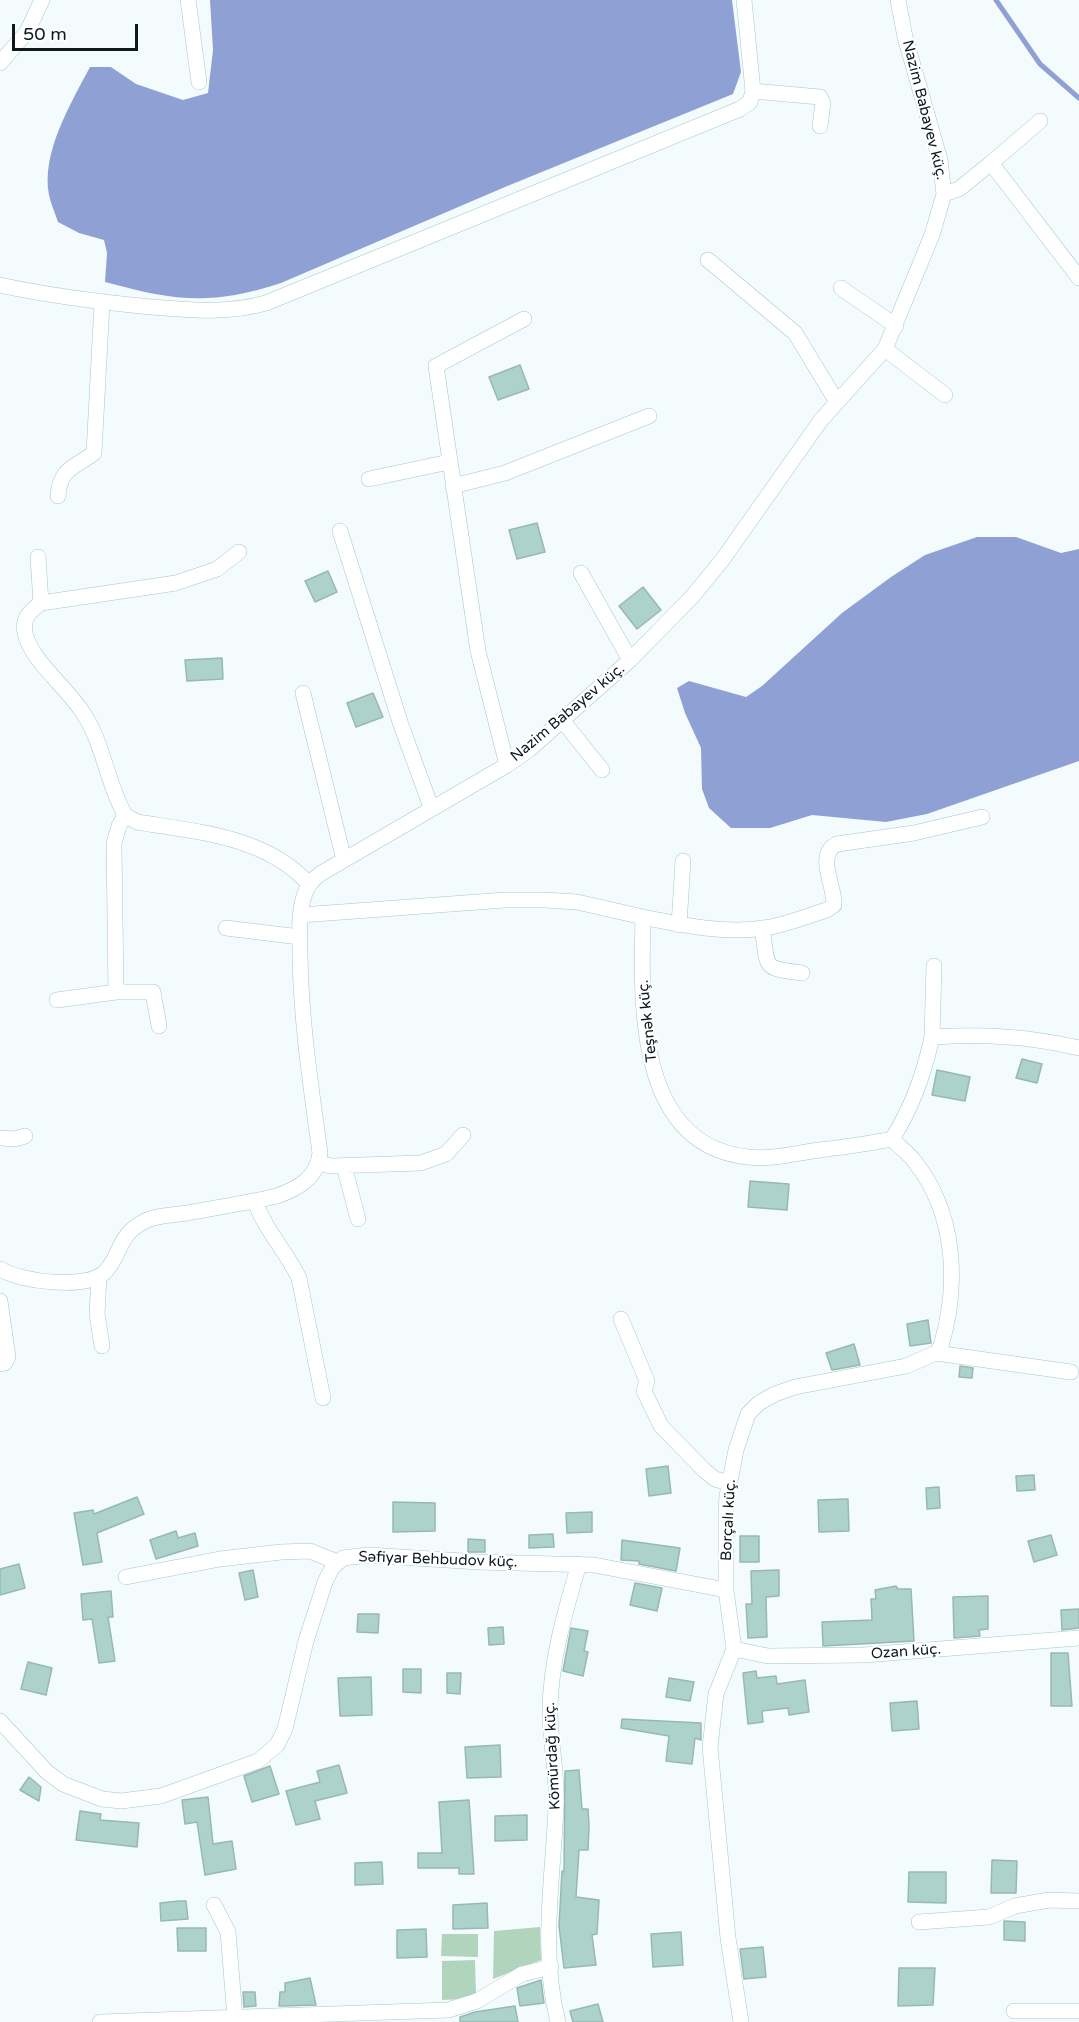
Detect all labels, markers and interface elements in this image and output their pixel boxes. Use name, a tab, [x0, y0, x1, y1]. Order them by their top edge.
scale bar	[15, 12, 141, 50]
text: 50 m	[23, 23, 67, 45]
street label: Nazim Babayev küç.	[898, 38, 950, 182]
street label: Nazim Babayev küç.	[507, 660, 629, 766]
street label: Teşnək küç.	[635, 979, 661, 1063]
street label: Borçalı küç.	[718, 1479, 740, 1561]
street label: Səfiyar Behbudov küç.	[358, 1548, 518, 1572]
street label: Ozan küç.	[870, 1641, 942, 1663]
street label: Kömürdağ küç.	[541, 1702, 565, 1810]

